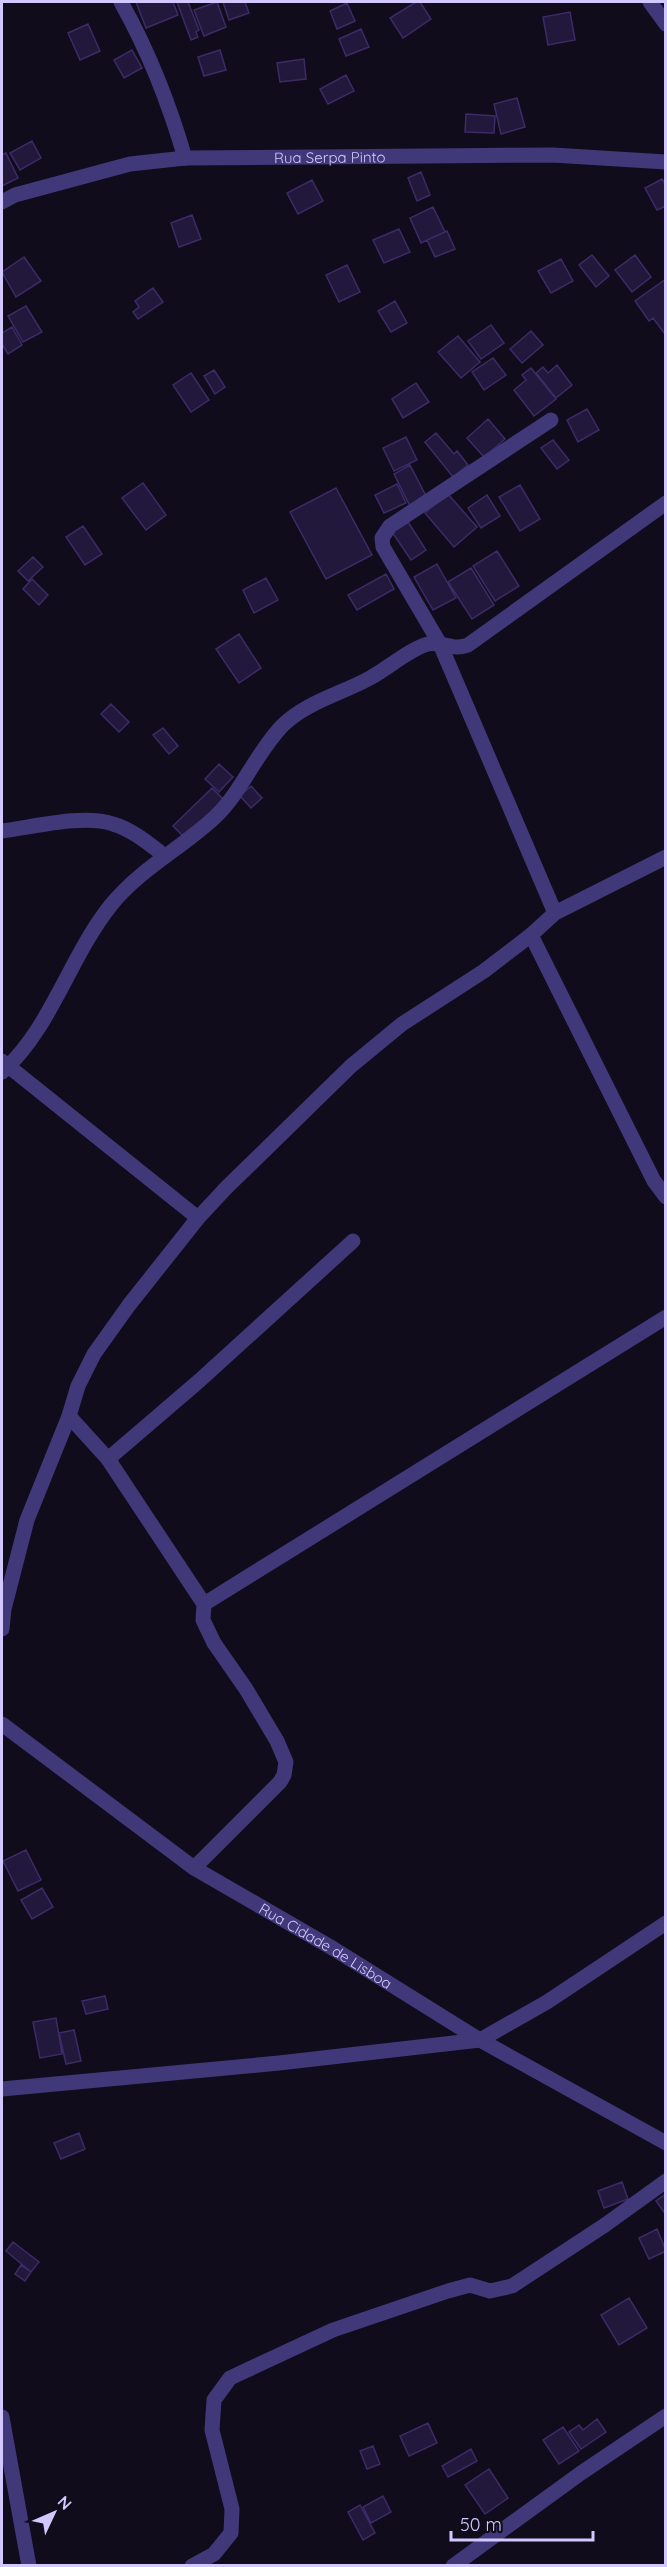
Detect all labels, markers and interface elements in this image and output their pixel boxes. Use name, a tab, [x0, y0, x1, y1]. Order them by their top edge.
street label: Rua Serpa Pinto	[274, 147, 386, 167]
street label: Rua Cidade de Lisboa	[256, 1898, 396, 1993]
north arrow	[24, 2483, 84, 2543]
text: N	[54, 2491, 76, 2514]
scale bar	[451, 2504, 594, 2542]
text: 50 m	[460, 2513, 502, 2536]

